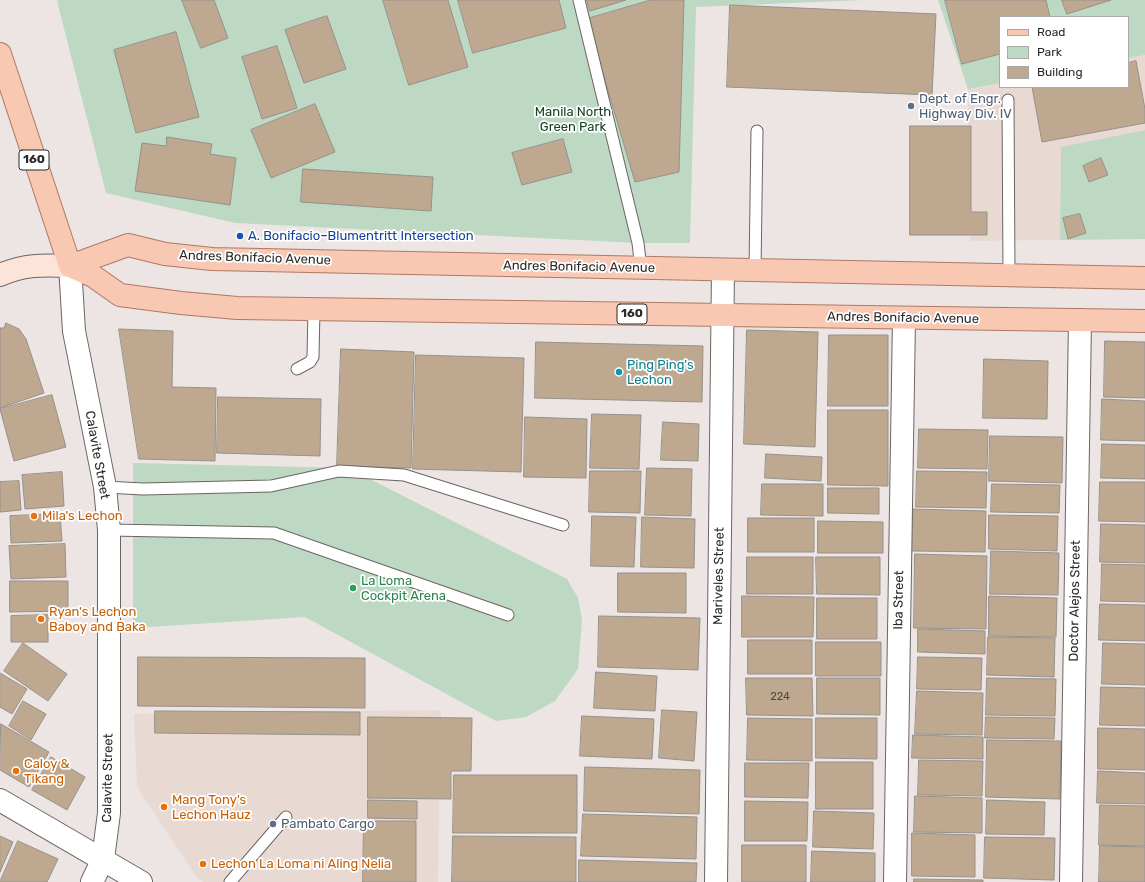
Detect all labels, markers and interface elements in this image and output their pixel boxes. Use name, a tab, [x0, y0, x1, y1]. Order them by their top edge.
legend	[999, 16, 1129, 88]
text: Road	[1037, 25, 1065, 39]
text: Park	[1037, 45, 1062, 59]
text: Building	[1037, 65, 1083, 79]
place label: Dept. of Engr. Highway Div. IV	[919, 91, 1012, 122]
marker: Dept. of Engr. Highway Div. IV	[906, 101, 916, 111]
park label: Manila North Green Park	[535, 104, 611, 135]
road number: 160	[19, 150, 49, 170]
place label: A. Bonifacio–Blumentritt Intersection	[248, 228, 474, 244]
marker: A. Bonifacio–Blumentritt Intersection	[235, 231, 245, 241]
street label: Andres Bonifacio Avenue	[179, 248, 331, 268]
street label: Andres Bonifacio Avenue	[503, 258, 655, 276]
road number: 160	[617, 304, 647, 324]
street label: Andres Bonifacio Avenue	[827, 309, 979, 327]
place label: Ping Ping's Lechon	[627, 357, 694, 388]
marker: Ping Ping's Lechon	[614, 367, 624, 377]
street label: Calavite Street	[82, 410, 112, 500]
place label: Mila's Lechon	[42, 508, 123, 524]
marker: Mila's Lechon	[29, 511, 39, 521]
street label: Mariveles Street	[710, 527, 728, 625]
street label: Doctor Alejos Street	[1066, 540, 1084, 662]
street label: Iba Street	[891, 570, 907, 630]
place label: La Loma Cockpit Arena	[361, 573, 446, 604]
marker: La Loma Cockpit Arena	[348, 583, 358, 593]
place label: Ryan's Lechon Baboy and Baka	[49, 604, 146, 635]
marker: Ryan's Lechon Baboy and Baka	[36, 614, 46, 624]
house number: 224	[770, 690, 790, 704]
street label: Calavite Street	[99, 733, 117, 823]
place label: Caloy & Tikang	[24, 756, 70, 787]
marker: Caloy & Tikang	[11, 766, 21, 776]
place label: Mang Tony's Lechon Hauz	[172, 792, 251, 823]
marker: Mang Tony's Lechon Hauz	[159, 802, 169, 812]
place label: Pambato Cargo	[281, 816, 374, 832]
marker: Pambato Cargo	[268, 819, 278, 829]
place label: Lechon La Loma ni Aling Nelia	[211, 856, 391, 872]
marker: Lechon La Loma ni Aling Nelia	[198, 859, 208, 869]

